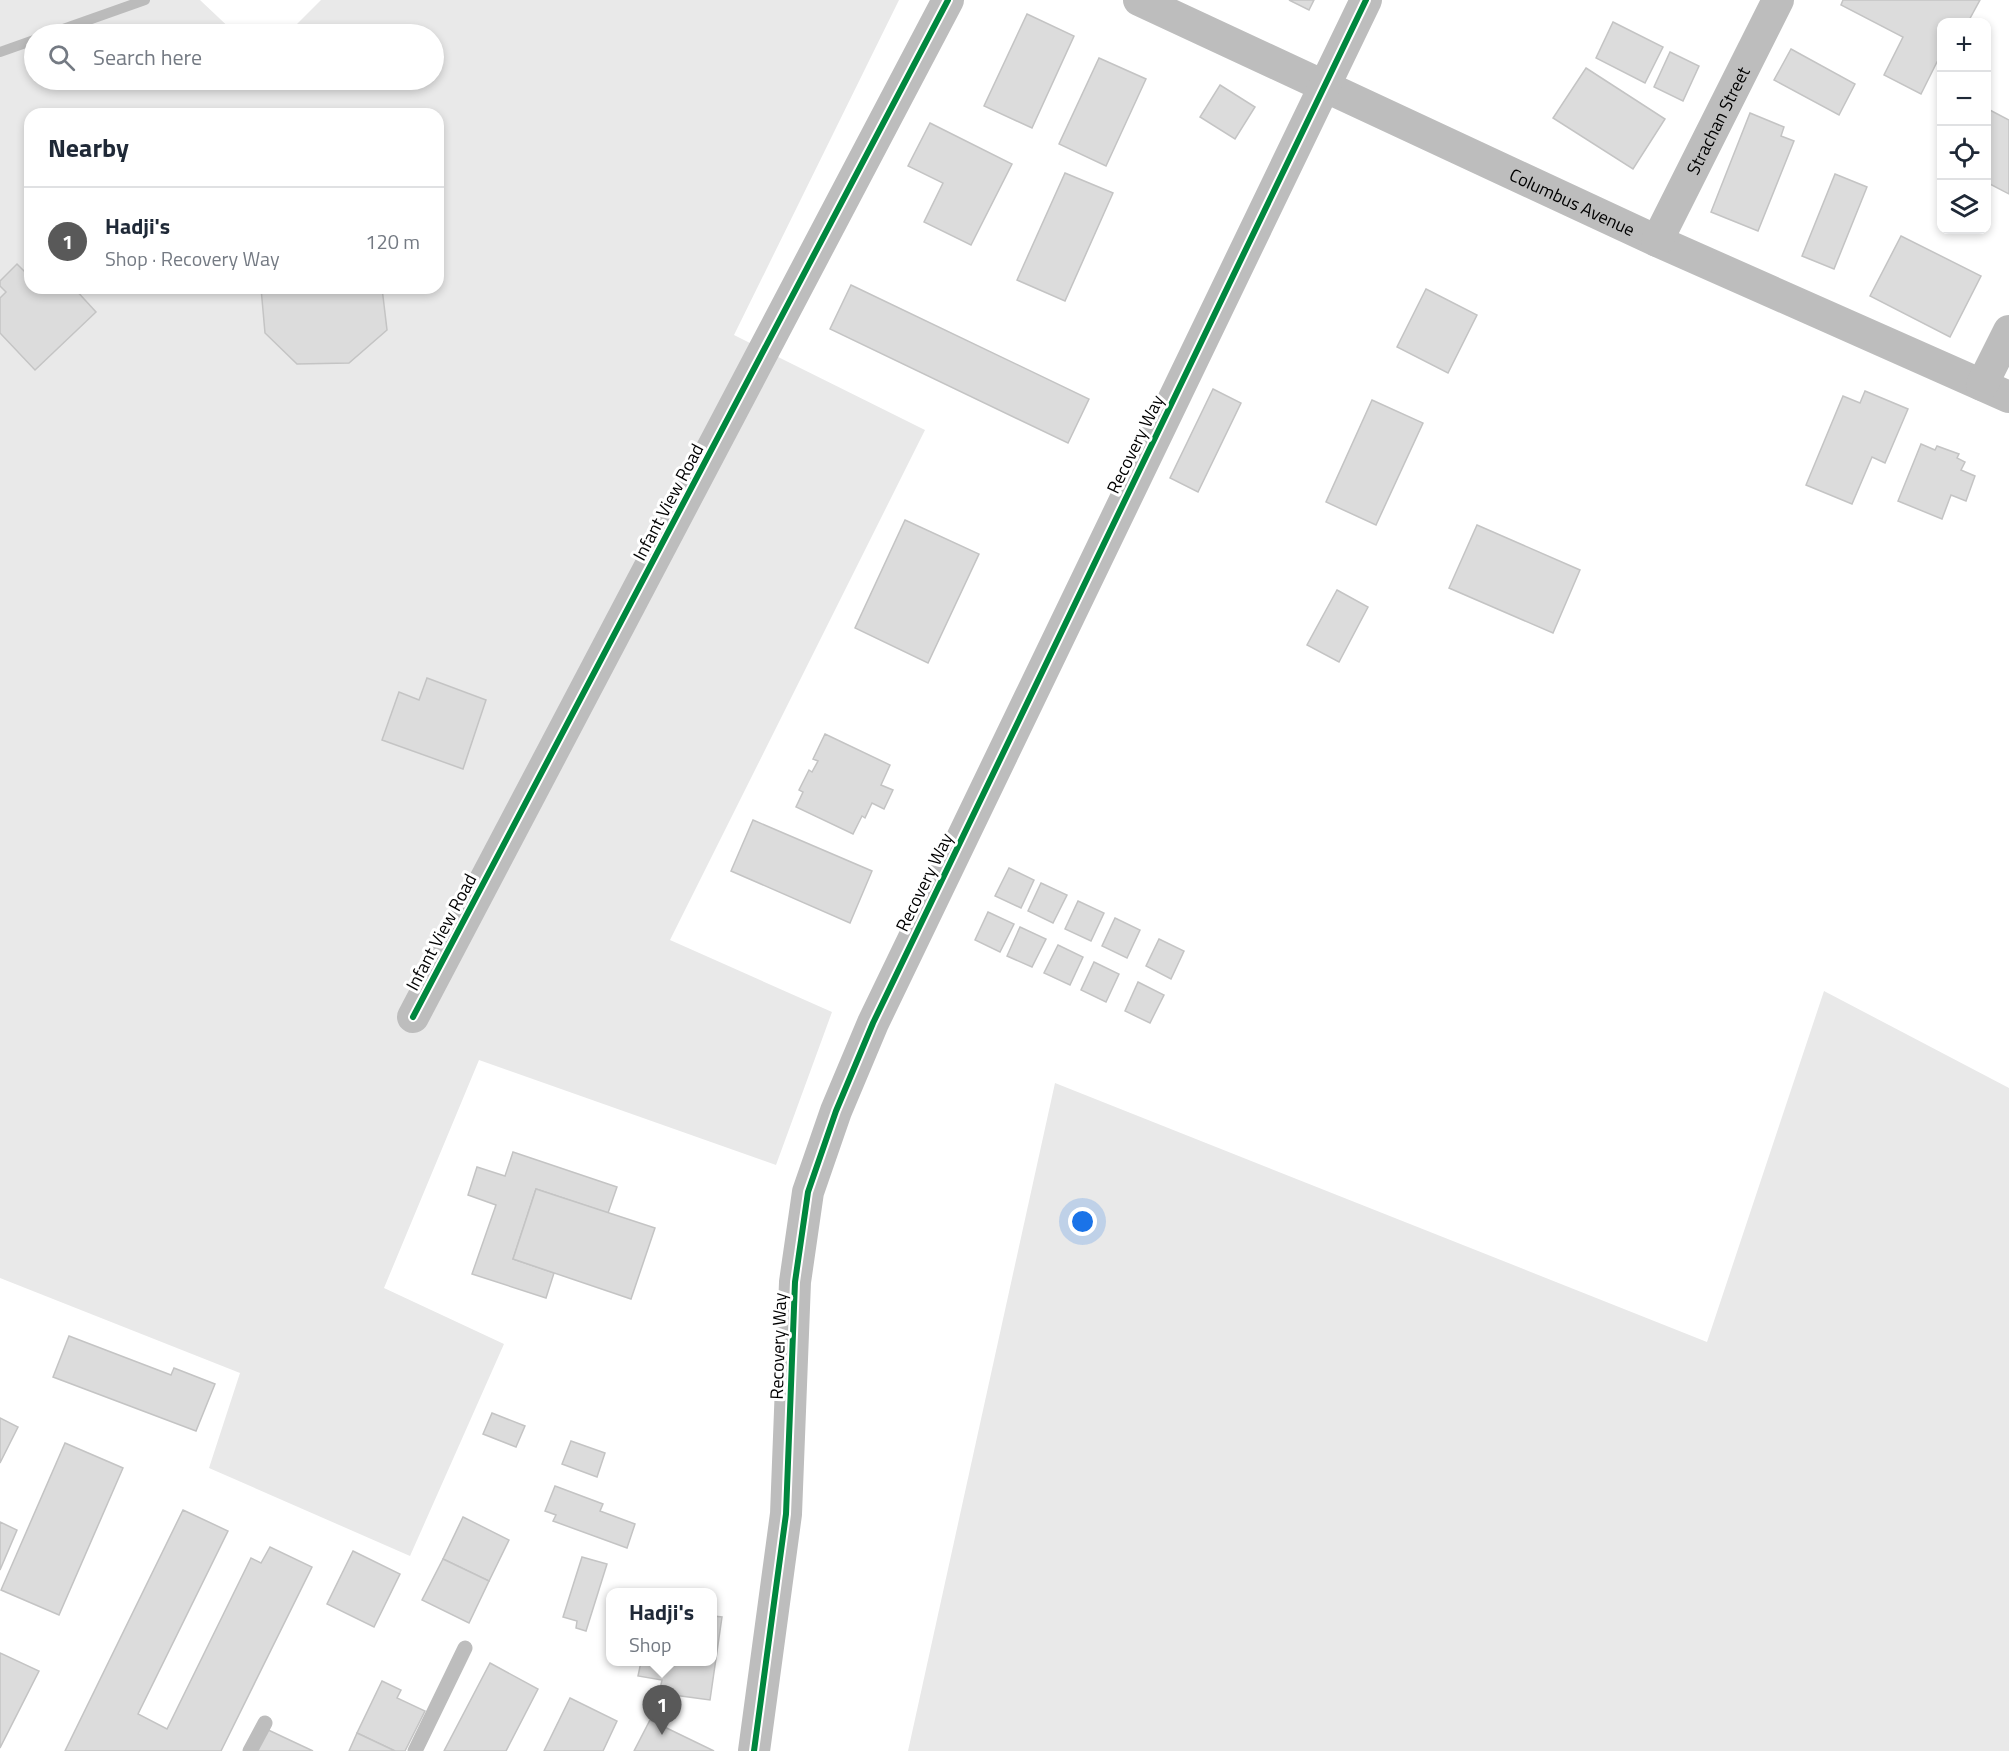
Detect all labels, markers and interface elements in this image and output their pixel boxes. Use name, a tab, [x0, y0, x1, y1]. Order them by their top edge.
map controls	[1937, 18, 1991, 234]
button: +	[1937, 18, 1991, 72]
search box	[24, 24, 444, 90]
text: Search here	[93, 40, 202, 74]
icon: search	[45, 41, 78, 74]
street label: Strachan Street	[1679, 61, 1756, 179]
button: −	[1937, 72, 1991, 126]
button: locate	[1937, 126, 1991, 180]
text: Nearby	[48, 128, 129, 167]
street label: Columbus Avenue	[1505, 161, 1640, 242]
button: layers	[1937, 180, 1991, 234]
text: Hadji's	[105, 209, 170, 243]
text: 1	[62, 226, 73, 257]
text: 120 m	[365, 226, 420, 257]
text: Shop · Recovery Way	[105, 243, 280, 274]
street label: Recovery Way	[1099, 390, 1171, 498]
street label: Infant View Road	[626, 439, 710, 565]
street label: Recovery Way	[888, 828, 960, 936]
street label: Infant View Road	[399, 869, 483, 995]
your location	[1068, 1207, 1097, 1236]
street label: Recovery Way	[763, 1292, 793, 1400]
popup	[606, 1588, 717, 1666]
text: Hadji's	[629, 1595, 694, 1629]
text: Shop	[629, 1629, 672, 1660]
pin: 1	[642, 1686, 682, 1735]

